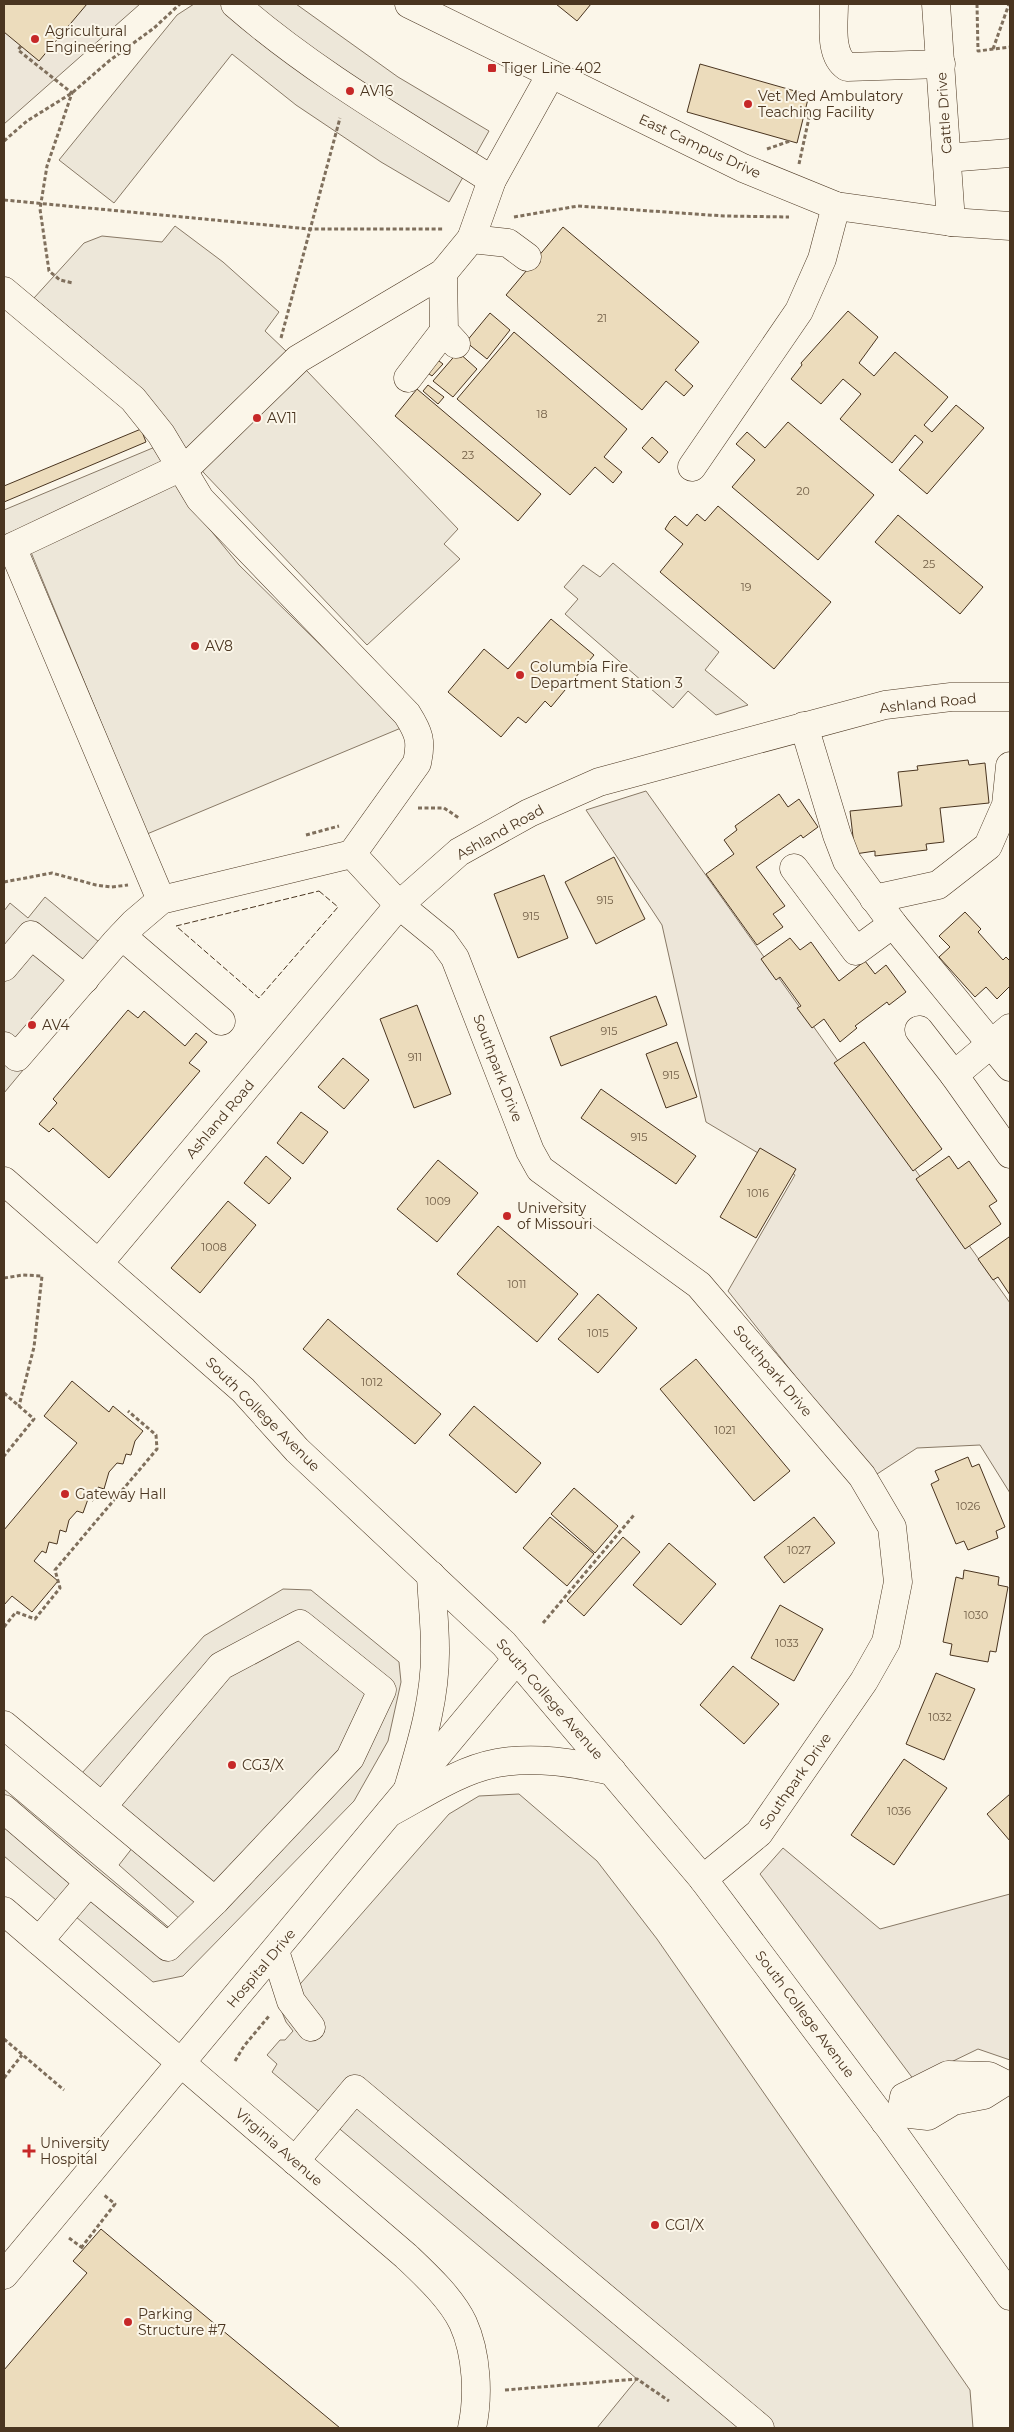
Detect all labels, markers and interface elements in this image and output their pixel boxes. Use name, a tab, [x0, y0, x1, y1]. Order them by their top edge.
place label: Agricultural Engineering	[45, 22, 132, 56]
marker: Agricultural Engineering	[29, 33, 41, 45]
place label: Tiger Line 402	[502, 59, 601, 77]
marker: Tiger Line 402	[486, 62, 498, 74]
street label: Cattle Drive	[932, 72, 956, 154]
place label: AV16	[360, 82, 394, 100]
marker: AV16	[344, 85, 356, 97]
place label: Vet Med Ambulatory Teaching Facility	[758, 87, 903, 121]
marker: Vet Med Ambulatory Teaching Facility	[742, 98, 754, 110]
street label: East Campus Drive	[636, 110, 764, 182]
house number: 21	[597, 311, 607, 325]
house number: 18	[537, 407, 548, 421]
place label: AV11	[267, 409, 297, 427]
marker: AV11	[251, 412, 263, 424]
house number: 23	[462, 448, 474, 462]
house number: 20	[796, 484, 810, 498]
house number: 25	[923, 557, 935, 571]
house number: 19	[741, 580, 752, 594]
place label: AV8	[205, 637, 233, 655]
marker: AV8	[189, 640, 201, 652]
place label: Columbia Fire Department Station 3	[530, 658, 683, 692]
marker: Columbia Fire Department Station 3	[514, 669, 526, 681]
street label: Ashland Road	[879, 689, 977, 717]
street label: Ashland Road	[453, 800, 547, 864]
house number: 915	[597, 893, 613, 907]
house number: 915	[523, 909, 539, 923]
street label: Southpark Drive	[469, 1012, 527, 1124]
place label: AV4	[42, 1016, 70, 1034]
marker: AV4	[26, 1019, 38, 1031]
house number: 915	[601, 1024, 617, 1038]
house number: 911	[408, 1050, 422, 1064]
house number: 915	[663, 1068, 679, 1082]
street label: Ashland Road	[182, 1076, 258, 1162]
house number: 915	[631, 1130, 647, 1144]
house number: 1016	[747, 1186, 769, 1200]
house number: 1009	[425, 1194, 451, 1208]
place label: University of Missouri	[517, 1199, 592, 1233]
marker: University of Missouri	[501, 1210, 513, 1222]
house number: 1008	[201, 1240, 227, 1254]
house number: 1011	[507, 1277, 527, 1291]
street label: Southpark Drive	[730, 1322, 816, 1420]
house number: 1015	[587, 1326, 609, 1340]
street label: South College Avenue	[202, 1353, 324, 1475]
house number: 1012	[361, 1375, 383, 1389]
house number: 1021	[714, 1423, 736, 1437]
place label: Gateway Hall	[75, 1485, 166, 1503]
marker: Gateway Hall	[59, 1488, 71, 1500]
house number: 1026	[956, 1499, 980, 1513]
house number: 1027	[787, 1543, 811, 1557]
house number: 1030	[964, 1608, 988, 1622]
street label: South College Avenue	[493, 1635, 607, 1763]
house number: 1033	[775, 1636, 799, 1650]
house number: 1032	[928, 1710, 952, 1724]
street label: Southpark Drive	[755, 1729, 835, 1833]
place label: CG3/X	[242, 1756, 284, 1774]
marker: CG3/X	[226, 1759, 238, 1771]
house number: 1036	[887, 1804, 911, 1818]
street label: Hospital Drive	[223, 1925, 299, 2011]
street label: South College Avenue	[751, 1947, 859, 2081]
street label: Virginia Avenue	[232, 2104, 326, 2190]
place label: University Hospital	[40, 2134, 109, 2168]
marker: University Hospital	[22, 2144, 36, 2158]
place label: CG1/X	[665, 2216, 704, 2234]
marker: CG1/X	[649, 2219, 661, 2231]
place label: Parking Structure #7	[138, 2305, 226, 2339]
marker: Parking Structure #7	[122, 2316, 134, 2328]

